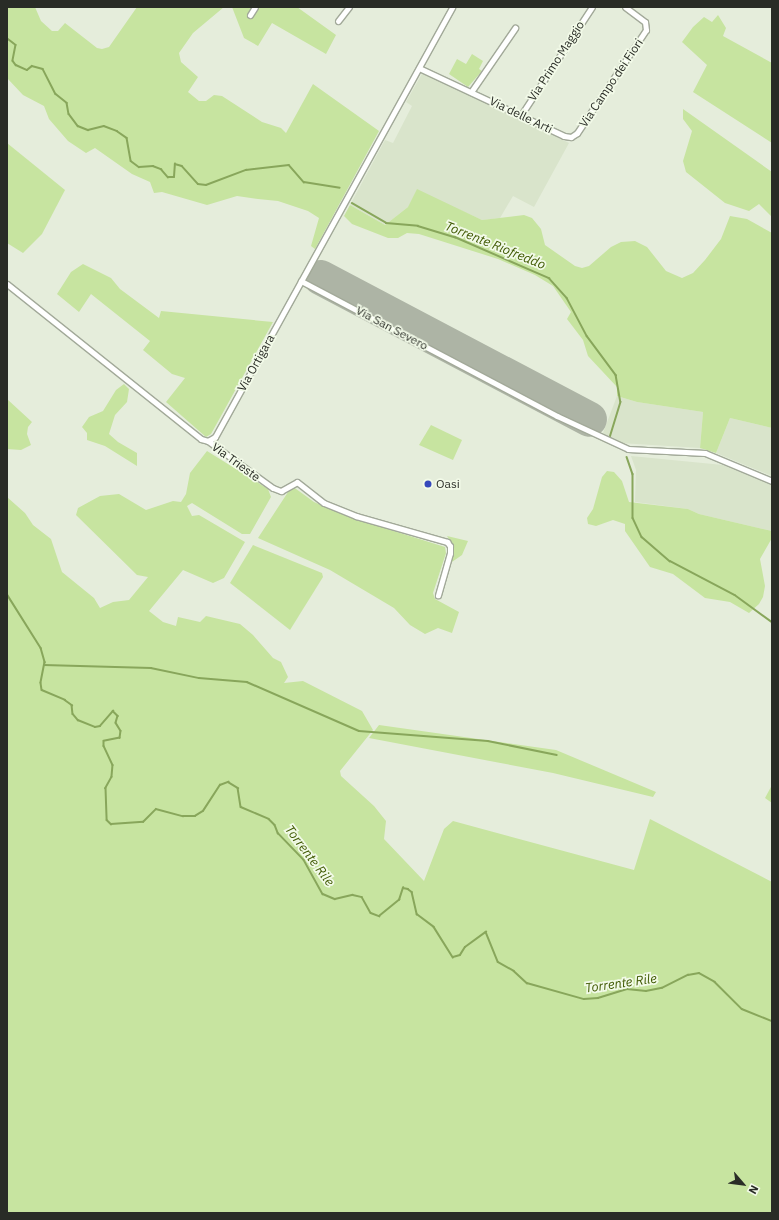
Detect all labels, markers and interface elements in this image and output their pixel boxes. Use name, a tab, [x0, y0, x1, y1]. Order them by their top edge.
street label: Via Primo Maggio	[525, 18, 587, 104]
street label: Via Campo dei Fiori	[576, 36, 646, 130]
street label: Via delle Arti	[487, 94, 555, 136]
water label: Torrente Riofreddo	[442, 219, 548, 273]
street label: Via San Severo	[354, 303, 430, 353]
street label: Via Ortigara	[234, 332, 278, 394]
street label: Via Trieste	[209, 440, 263, 484]
place label: Oasi	[436, 477, 460, 491]
marker: Oasi	[423, 479, 433, 489]
water label: Torrente Rile	[281, 822, 337, 890]
water label: Torrente Rile	[584, 971, 658, 997]
north arrow	[723, 1164, 763, 1204]
text: N	[746, 1183, 762, 1196]

